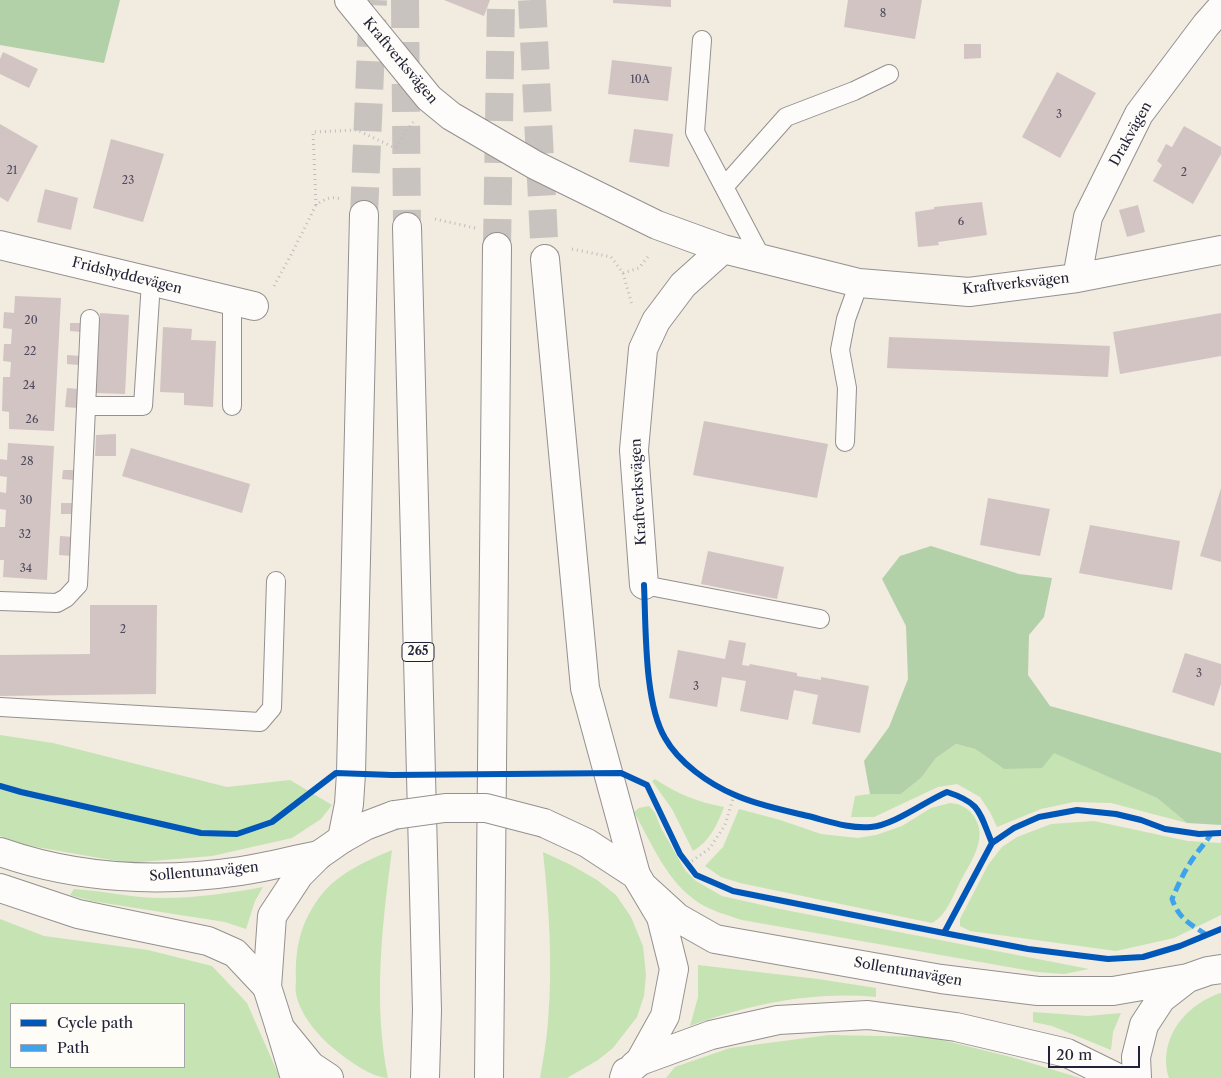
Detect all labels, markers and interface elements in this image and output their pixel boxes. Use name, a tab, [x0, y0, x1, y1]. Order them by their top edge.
house number: 8	[880, 7, 886, 21]
street label: Kraftverksvägen	[359, 15, 441, 107]
house number: 10A	[630, 73, 650, 87]
street label: Drakvägen	[1106, 99, 1156, 169]
house number: 3	[1056, 108, 1062, 122]
house number: 21	[7, 164, 17, 178]
house number: 2	[1181, 166, 1187, 180]
house number: 23	[122, 174, 134, 188]
house number: 6	[958, 215, 964, 229]
street label: Fridshyddevägen	[70, 254, 184, 298]
street label: Kraftverksvägen	[962, 270, 1070, 298]
house number: 20	[24, 314, 38, 328]
house number: 22	[24, 345, 36, 359]
house number: 24	[23, 379, 35, 393]
house number: 26	[26, 413, 38, 427]
street label: Kraftverksvägen	[628, 438, 650, 546]
house number: 28	[21, 455, 33, 469]
house number: 30	[19, 494, 33, 508]
house number: 32	[19, 528, 31, 542]
house number: 34	[20, 562, 32, 576]
house number: 2	[120, 623, 126, 637]
road number: 265	[402, 642, 434, 662]
house number: 3	[1196, 667, 1202, 681]
house number: 3	[693, 680, 699, 694]
street label: Sollentunavägen	[149, 859, 259, 885]
street label: Sollentunavägen	[853, 954, 963, 990]
legend	[10, 1003, 185, 1068]
text: Cycle path	[57, 1013, 133, 1032]
scale bar	[1051, 1036, 1144, 1068]
text: Path	[57, 1038, 89, 1057]
text: 20 m	[1056, 1045, 1092, 1064]

